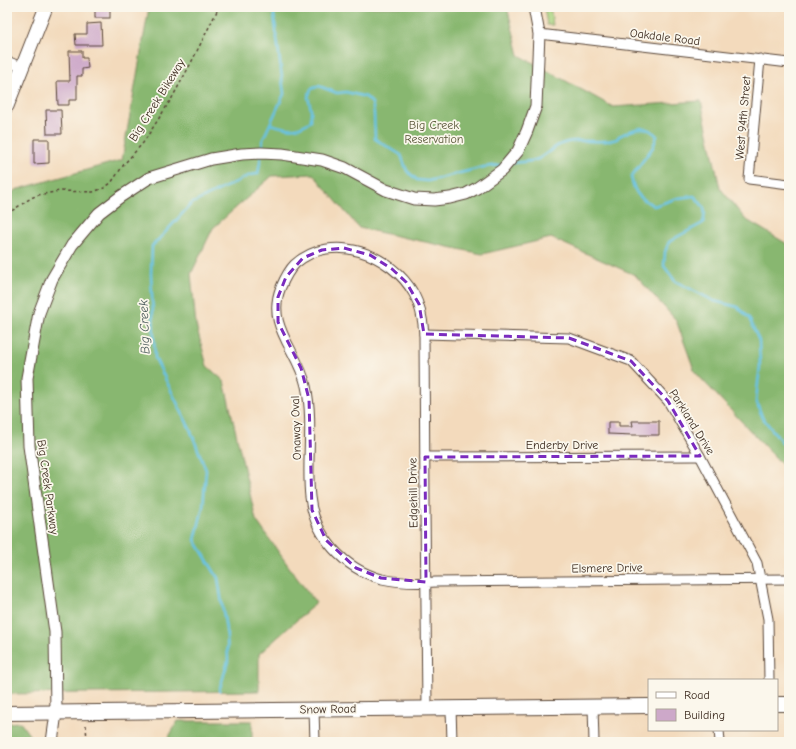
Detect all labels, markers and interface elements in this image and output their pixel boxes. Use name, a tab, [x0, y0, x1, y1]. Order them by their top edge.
street label: Oakdale Road	[629, 26, 701, 48]
street label: Big Creek Bikeway	[126, 56, 188, 144]
street label: West 94th Street	[732, 75, 754, 161]
park label: Big Creek Reservation	[405, 118, 463, 146]
water label: Big Creek	[136, 299, 152, 354]
street label: Parkland Drive	[666, 387, 718, 457]
street label: Onaway Oval	[288, 396, 304, 460]
street label: Enderby Drive	[526, 438, 598, 452]
street label: Big Creek Parkway	[34, 439, 62, 536]
street label: Edgehill Drive	[405, 458, 421, 528]
street label: Elsmere Drive	[571, 560, 643, 576]
legend	[648, 679, 778, 731]
text: Road	[684, 688, 710, 702]
street label: Snow Road	[300, 702, 356, 716]
text: Building	[684, 708, 725, 722]

